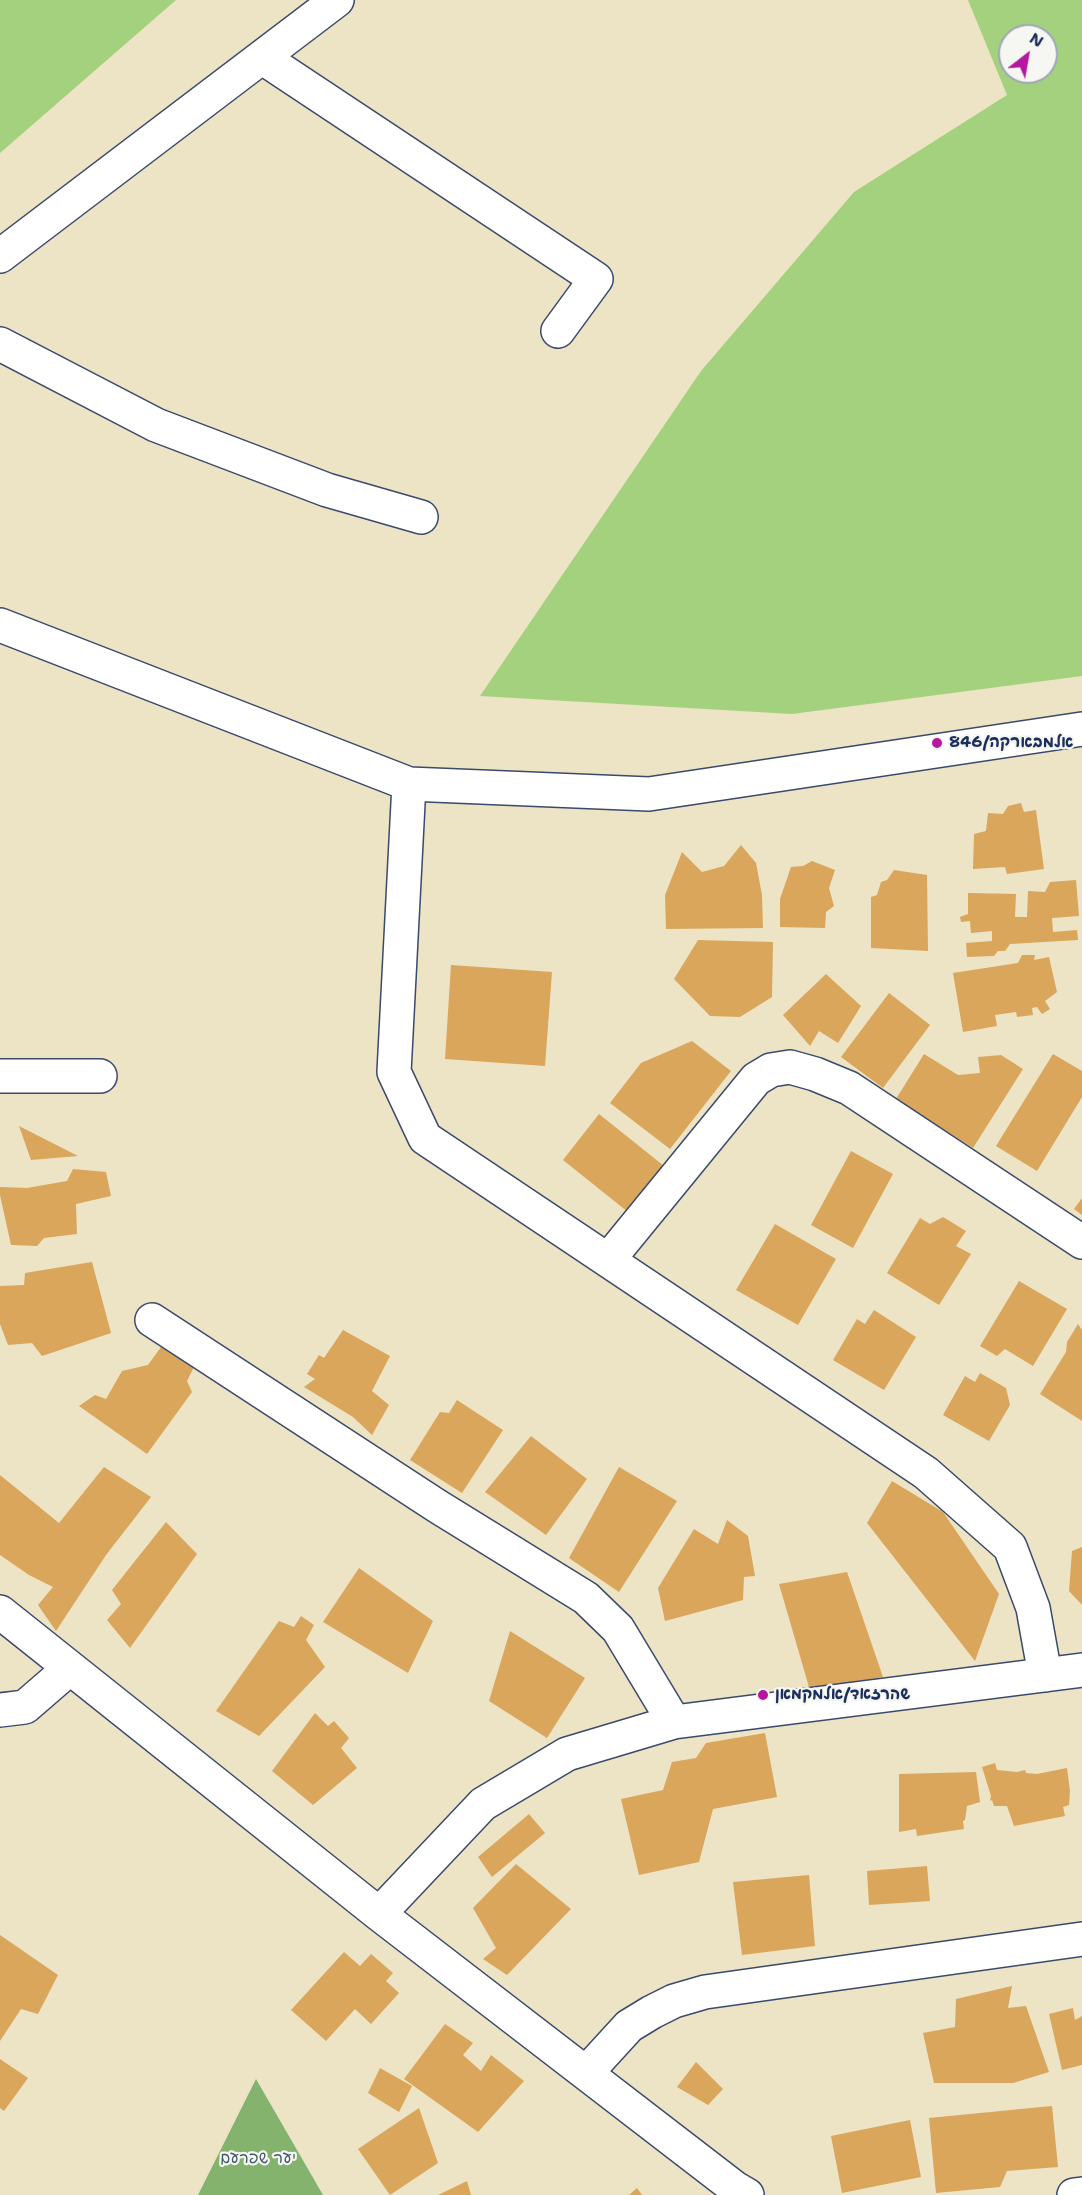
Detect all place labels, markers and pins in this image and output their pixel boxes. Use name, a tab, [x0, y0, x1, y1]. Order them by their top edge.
place label: אלמבארקה/846	[949, 733, 1073, 753]
marker: אלמבארקה/846	[930, 736, 944, 750]
place label: שהרזאד/אלמקמאן	[775, 1685, 910, 1705]
marker: שהרזאד/אלמקמאן	[756, 1688, 770, 1702]

